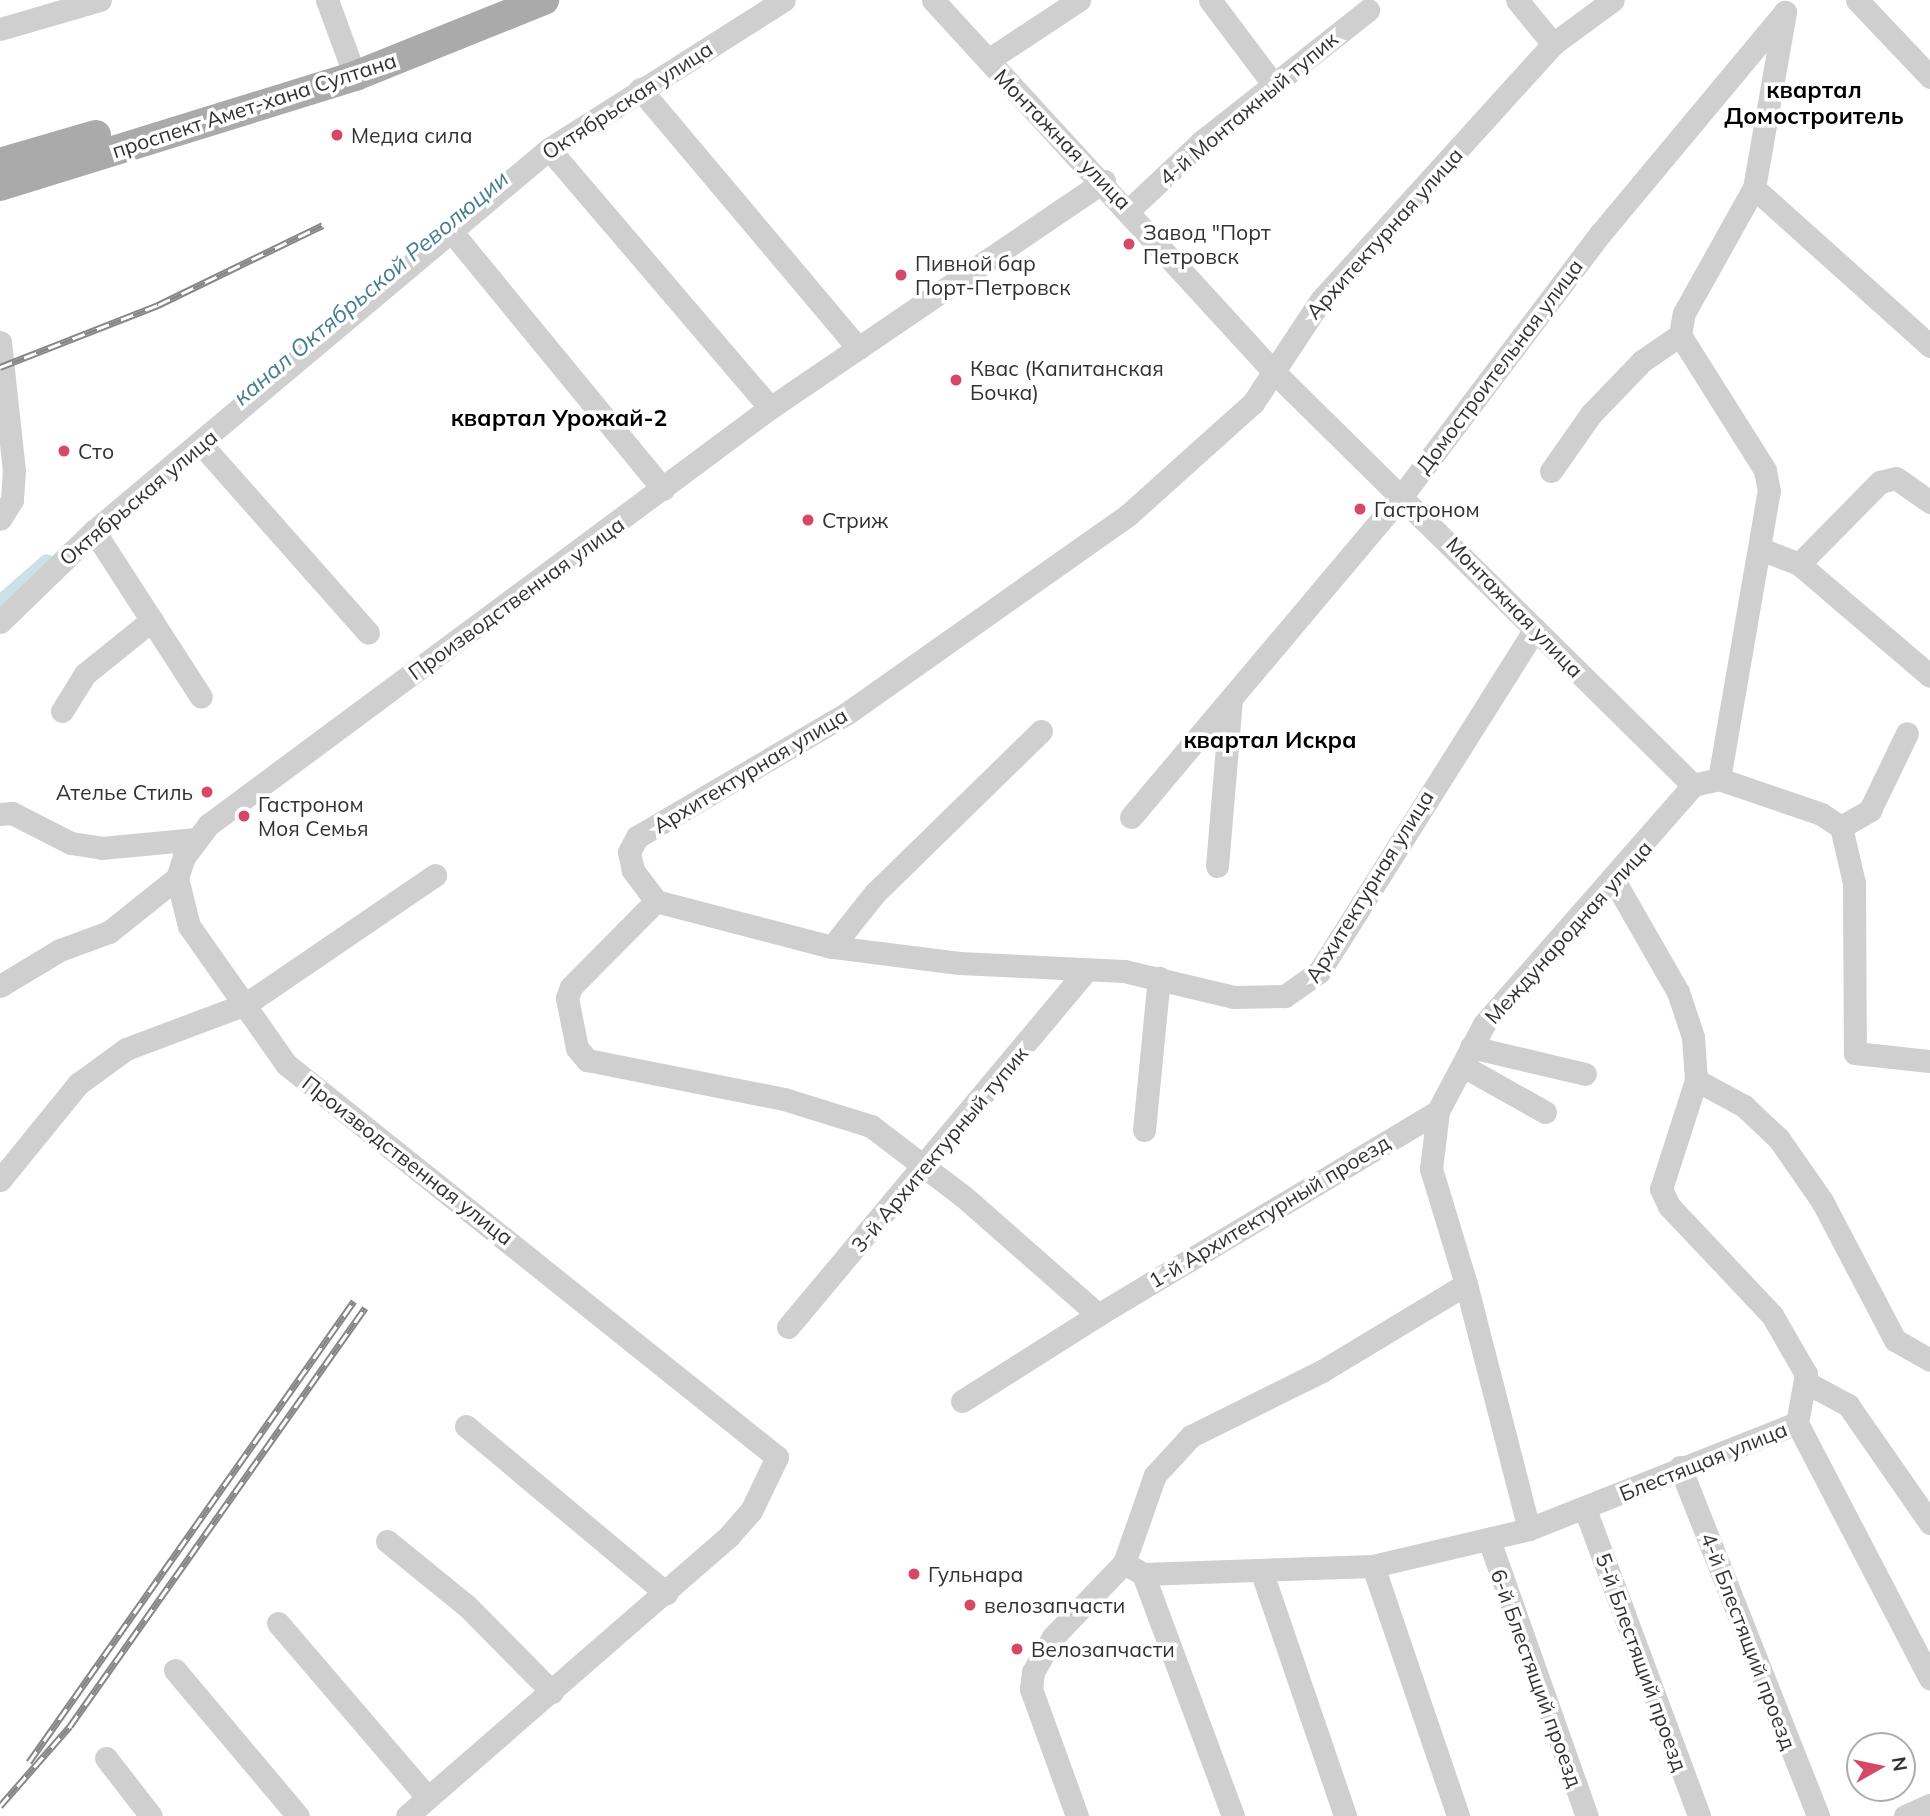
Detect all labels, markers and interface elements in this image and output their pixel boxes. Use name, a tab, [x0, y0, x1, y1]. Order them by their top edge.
street label: 4-й Монтажный тупик	[1154, 26, 1342, 190]
street label: Октябрьская улица	[537, 35, 717, 165]
street label: проспект Амет-хана Султана	[109, 47, 399, 163]
street label: Монтажная улица	[989, 63, 1137, 215]
district label: квартал Домостроитель	[1724, 76, 1904, 130]
place label: Медиа сила	[351, 122, 472, 148]
marker: Медиа сила	[329, 127, 345, 143]
street label: Архитектурная улица	[1300, 142, 1468, 324]
water label: канал Октябрьской Революции	[228, 165, 514, 411]
place label: Завод "Порт Петровск	[1143, 219, 1271, 269]
marker: Завод "Порт Петровск	[1121, 236, 1137, 252]
place label: Пивной бар Порт-Петровск	[915, 250, 1071, 300]
street label: Домостроительная улица	[1410, 254, 1588, 478]
marker: Пивной бар Порт-Петровск	[893, 267, 909, 283]
place label: Квас (Капитанская Бочка)	[970, 355, 1164, 405]
marker: Квас (Капитанская Бочка)	[948, 372, 964, 388]
district label: квартал Урожай-2	[451, 404, 667, 432]
street label: Октябрьская улица	[54, 424, 222, 570]
place label: Сто	[78, 438, 114, 464]
marker: Сто	[56, 443, 72, 459]
place label: Гастроном	[1374, 496, 1480, 522]
marker: Гастроном	[1352, 501, 1368, 517]
place label: Стриж	[822, 507, 888, 533]
street label: Производственная улица	[403, 511, 629, 685]
marker: Стриж	[800, 512, 816, 528]
street label: Монтажная улица	[1441, 531, 1589, 683]
street label: Архитектурная улица	[648, 702, 852, 838]
district label: квартал Искра	[1183, 726, 1357, 754]
place label: Ателье Cтиль	[56, 779, 193, 805]
marker: Ателье Cтиль	[199, 784, 215, 800]
street label: Архитектурная улица	[1300, 785, 1438, 987]
place label: Гастроном Моя Семья	[258, 791, 368, 841]
marker: Гастроном Моя Семья	[236, 808, 252, 824]
street label: Международная улица	[1479, 835, 1657, 1029]
street label: 3-й Архитектурный тупик	[845, 1041, 1033, 1257]
street label: Производственная улица	[298, 1070, 518, 1250]
street label: 1-й Архитектурный проезд	[1144, 1129, 1394, 1293]
street label: Блестящая улица	[1615, 1416, 1791, 1506]
street label: 4-й Блестящий проезд	[1696, 1529, 1802, 1753]
street label: 5-й Блестящий проезд	[1591, 1549, 1693, 1775]
place label: Гульнара	[928, 1561, 1023, 1587]
street label: 6-й Блестящий проезд	[1486, 1565, 1588, 1791]
marker: Гульнара	[906, 1566, 922, 1582]
place label: велозапчасти	[984, 1592, 1125, 1618]
marker: велозапчасти	[962, 1597, 978, 1613]
place label: Велозапчасти	[1031, 1636, 1175, 1662]
marker: Велозапчасти	[1009, 1641, 1025, 1657]
north arrow	[1846, 1732, 1916, 1802]
text: N	[1887, 1755, 1913, 1773]

